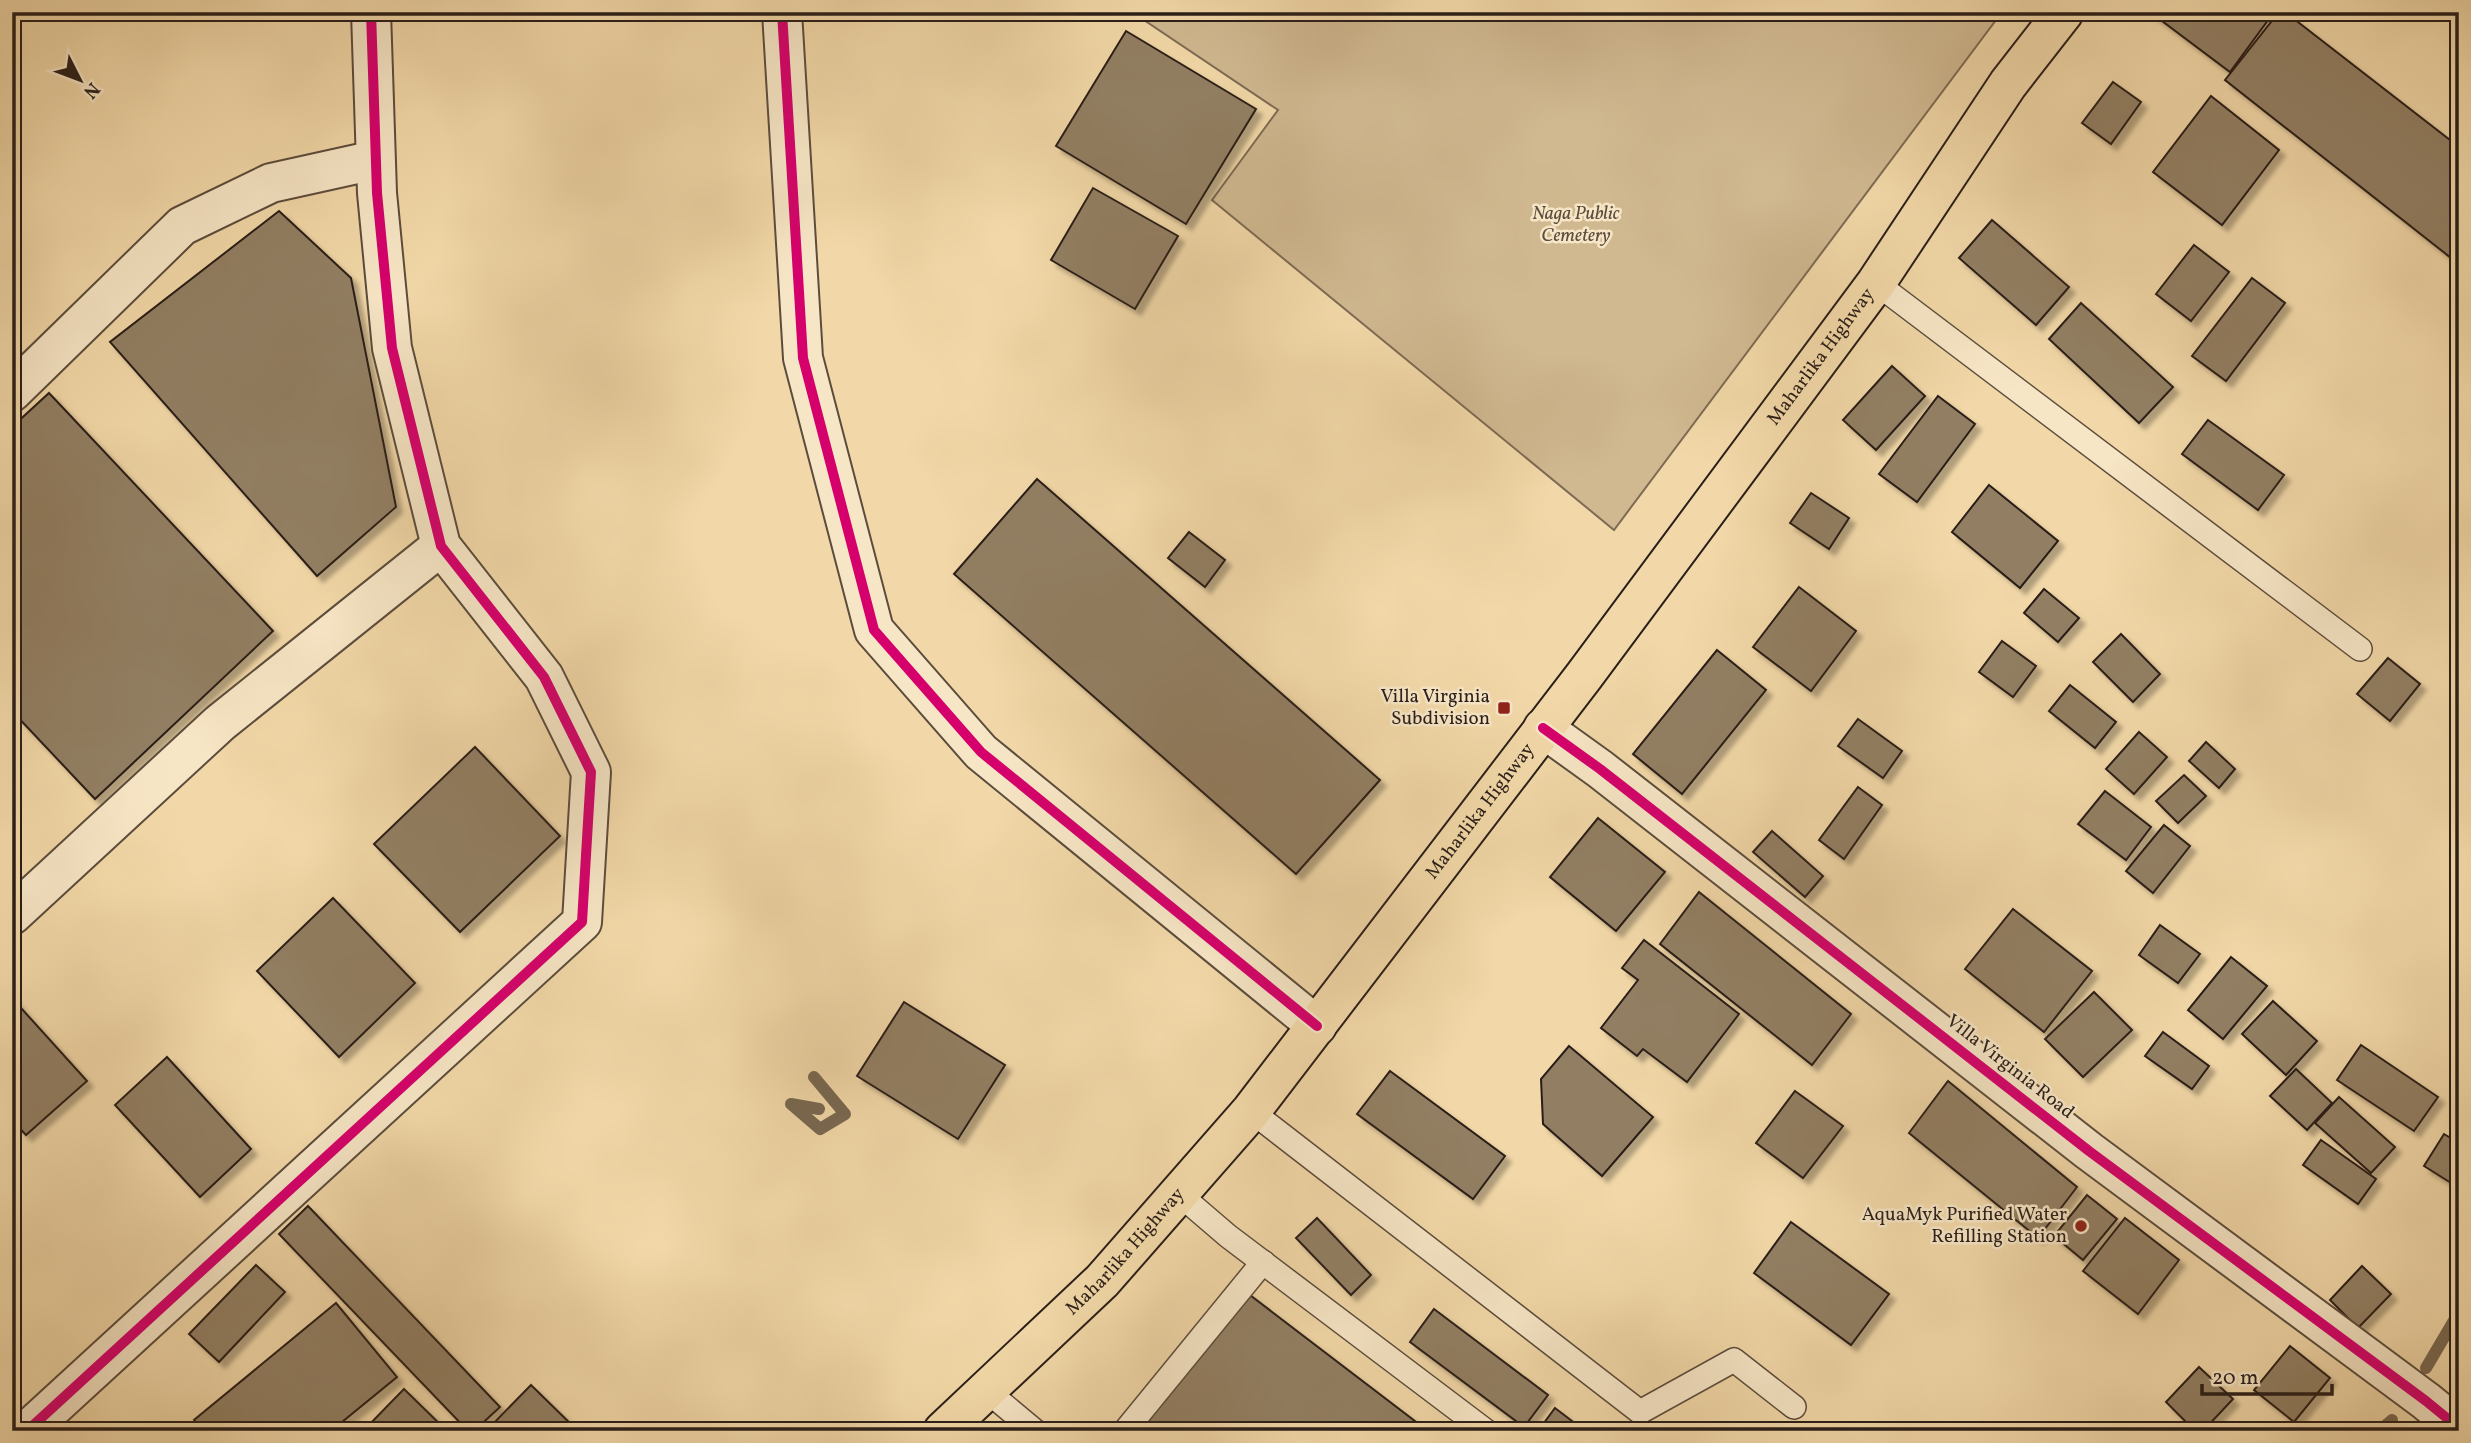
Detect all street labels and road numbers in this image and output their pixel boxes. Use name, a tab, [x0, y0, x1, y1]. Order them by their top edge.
street label: Maharlika Highway	[1761, 283, 1881, 431]
street label: Maharlika Highway	[1420, 738, 1541, 885]
street label: Villa Virginia Road	[1940, 1009, 2080, 1125]
street label: Maharlika Highway	[1060, 1182, 1191, 1321]

